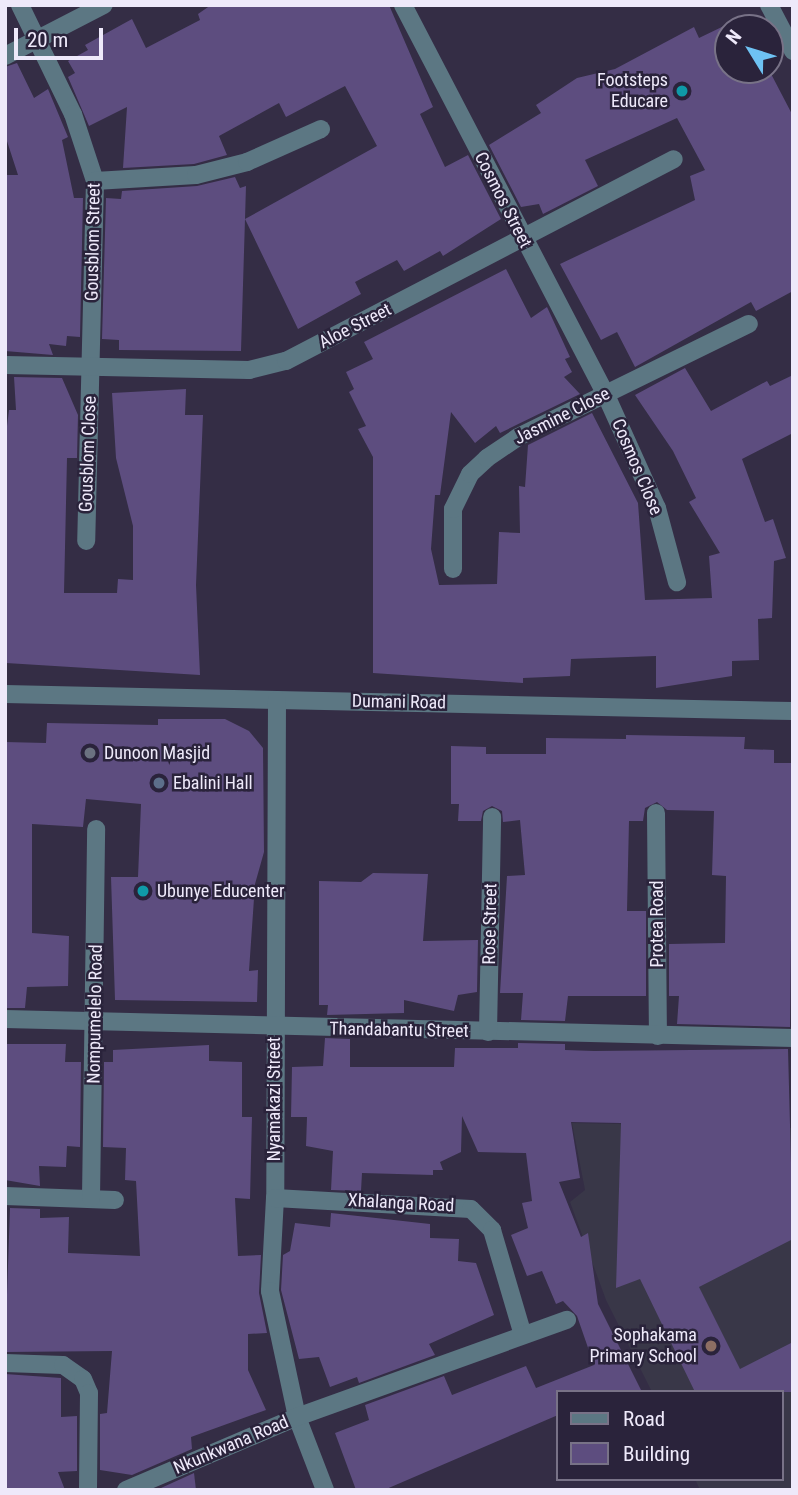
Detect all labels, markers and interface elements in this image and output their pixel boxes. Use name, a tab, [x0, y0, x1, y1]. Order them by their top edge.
scale bar	[18, 14, 107, 58]
north arrow	[714, 14, 784, 84]
text: N	[721, 25, 746, 49]
text: 20 m	[27, 28, 68, 52]
place label: Footsteps Educare	[597, 70, 668, 112]
marker: Footsteps Educare	[674, 83, 690, 99]
street label: Cosmos Street	[470, 149, 536, 251]
street label: Gousblom Street	[81, 183, 105, 301]
street label: Aloe Street	[315, 299, 395, 353]
street label: Jasmine Close	[511, 383, 613, 449]
street label: Gousblom Close	[75, 395, 101, 513]
street label: Cosmos Close	[607, 416, 667, 518]
street label: Dumani Road	[352, 690, 446, 714]
place label: Dunoon Masjid	[104, 742, 210, 764]
marker: Dunoon Masjid	[82, 745, 98, 761]
place label: Ebalini Hall	[173, 772, 253, 794]
marker: Ebalini Hall	[151, 775, 167, 791]
place label: Ubunye Educenter	[157, 880, 284, 902]
street label: Protea Road	[646, 881, 668, 967]
marker: Ubunye Educenter	[135, 883, 151, 899]
street label: Rose Street	[478, 883, 502, 965]
street label: Nompumelelo Road	[83, 944, 107, 1084]
street label: Thandabantu Street	[329, 1018, 469, 1042]
street label: Nyamakazi Street	[263, 1037, 285, 1161]
street label: Xhalanga Road	[347, 1189, 455, 1217]
place label: Sophakama Primary School	[589, 1325, 697, 1368]
marker: Sophakama Primary School	[703, 1338, 719, 1354]
legend	[556, 1390, 784, 1481]
text: Road	[623, 1407, 665, 1431]
street label: Nkunkwana Road	[170, 1411, 292, 1479]
text: Building	[623, 1442, 690, 1466]

